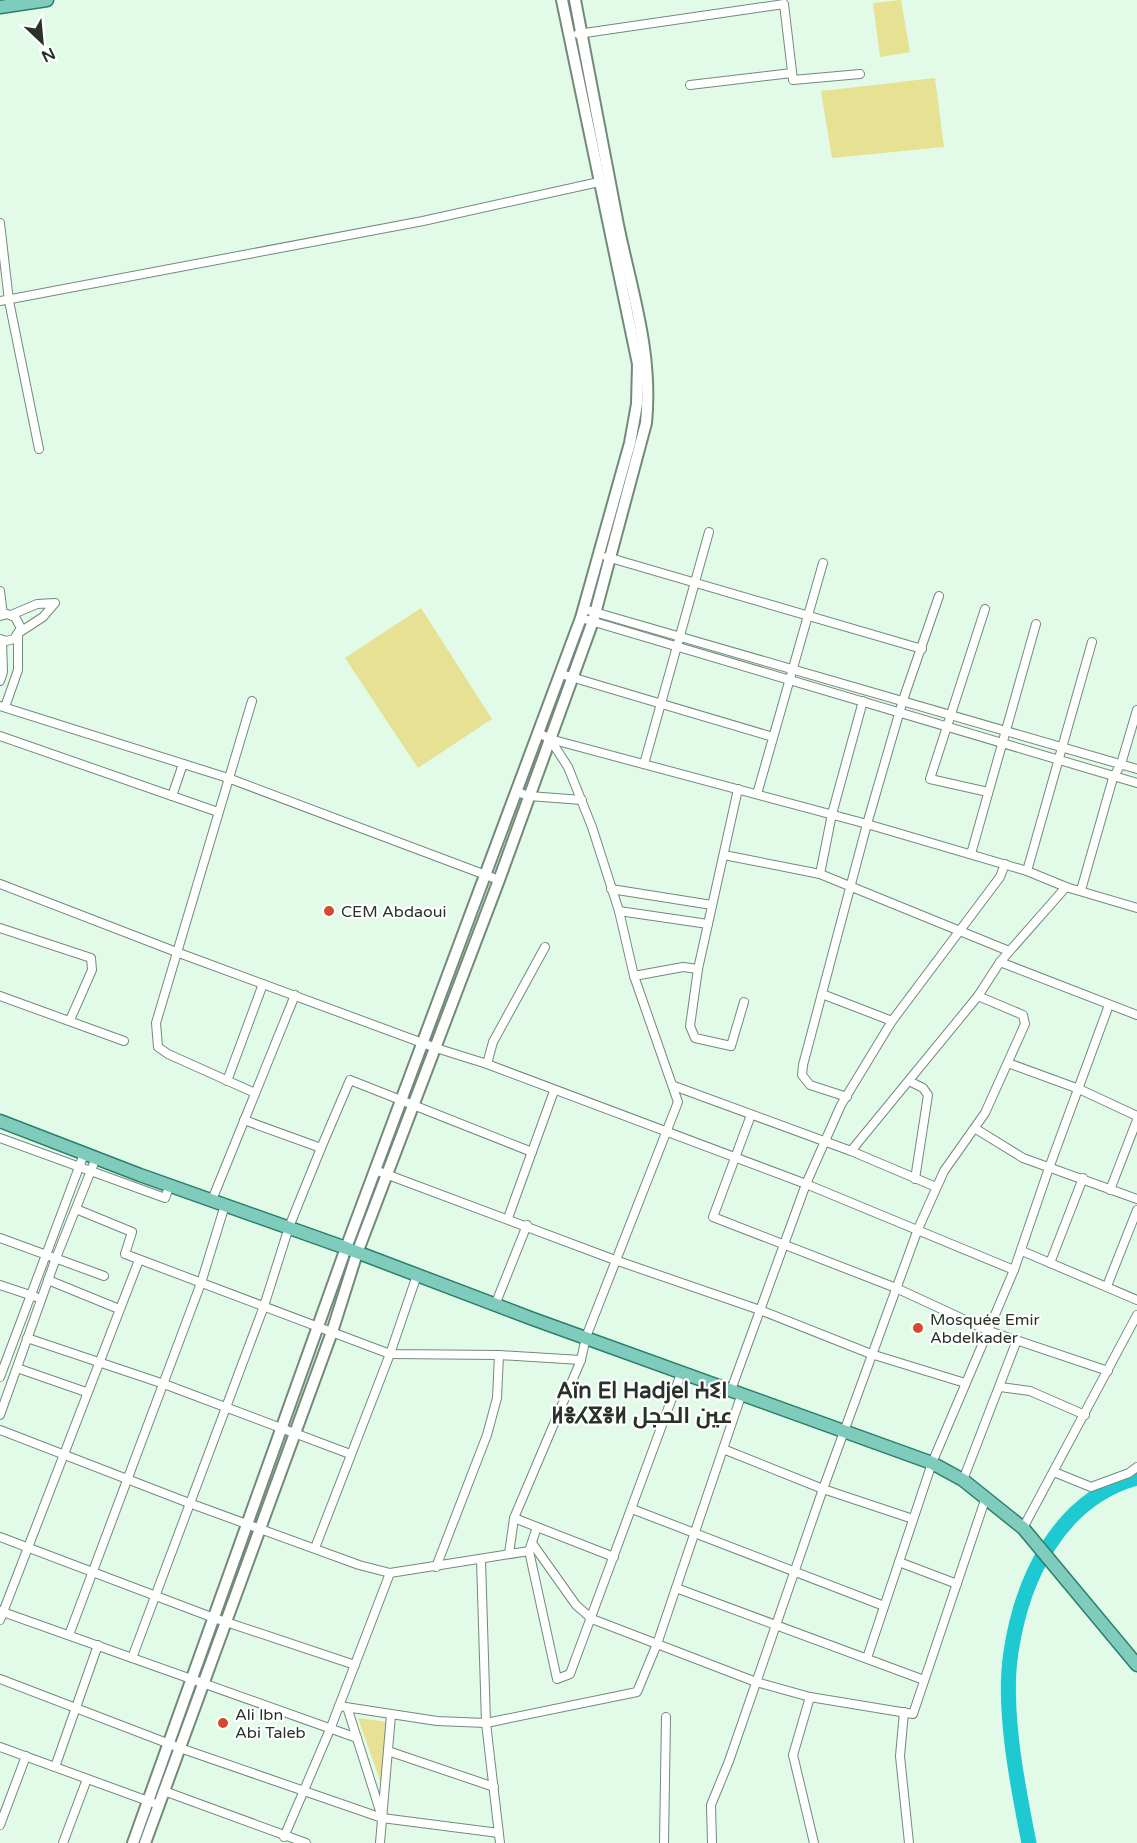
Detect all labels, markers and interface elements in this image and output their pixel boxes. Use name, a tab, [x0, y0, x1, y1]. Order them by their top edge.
north arrow	[12, 12, 72, 72]
text: N	[38, 43, 58, 66]
place label: CEM Abdaoui	[341, 902, 446, 922]
marker: CEM Abdaoui	[322, 904, 336, 918]
place label: Mosquée Emir Abdelkader	[930, 1310, 1041, 1348]
marker: Mosquée Emir Abdelkader	[911, 1321, 925, 1335]
district label: Aïn El Hadjel ⵄⵉⵏ ⵍⴻⵃⴵⴻⵍ عين الحجل	[551, 1378, 733, 1429]
place label: Ali Ibn Abi Taleb	[235, 1705, 306, 1743]
marker: Ali Ibn Abi Taleb	[216, 1716, 230, 1730]

